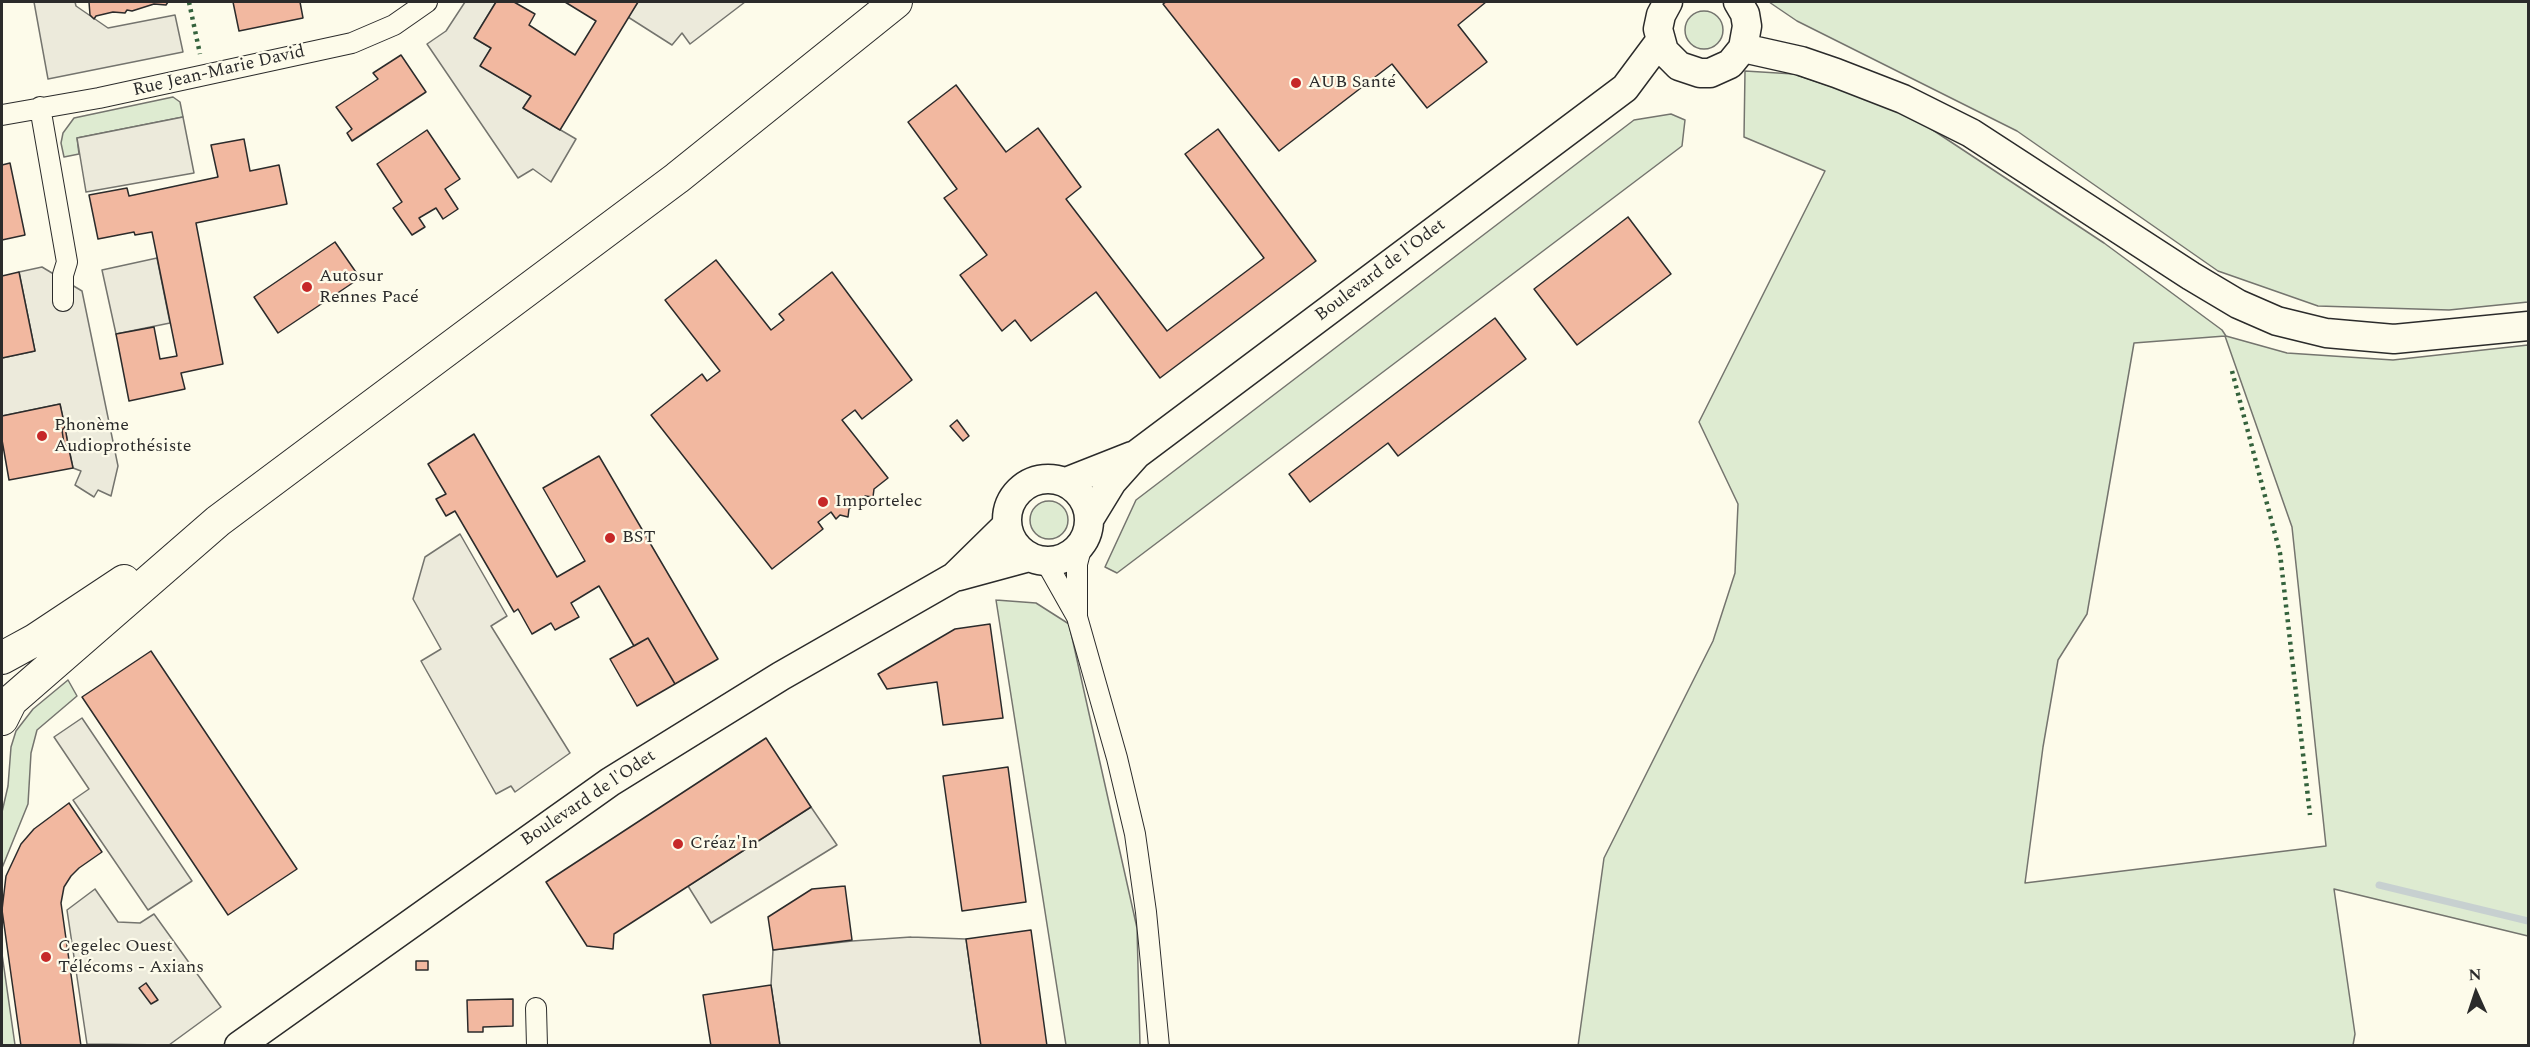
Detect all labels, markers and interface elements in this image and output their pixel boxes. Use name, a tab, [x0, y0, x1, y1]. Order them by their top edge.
street label: Rue Jean-Marie David	[131, 42, 307, 102]
place label: AUB Santé	[1308, 72, 1396, 94]
marker: AUB Santé	[1289, 76, 1303, 90]
street label: Boulevard de l'Odet	[1312, 215, 1450, 327]
place label: Autosur Rennes Pacé	[319, 266, 419, 308]
marker: Autosur Rennes Pacé	[300, 280, 314, 294]
place label: Phonème Audioprothésiste	[54, 415, 191, 458]
marker: Phonème Audioprothésiste	[35, 429, 49, 443]
place label: Importelec	[835, 491, 922, 513]
marker: Importelec	[816, 495, 830, 509]
place label: BST	[622, 527, 656, 549]
marker: BST	[603, 531, 617, 545]
street label: Boulevard de l'Odet	[518, 746, 660, 852]
place label: Créaz'In	[690, 833, 758, 855]
marker: Créaz'In	[671, 837, 685, 851]
place label: Cegelec Ouest Télécoms - Axians	[58, 936, 204, 978]
marker: Cegelec Ouest Télécoms - Axians	[39, 950, 53, 964]
north arrow	[2446, 963, 2506, 1023]
text: N	[2468, 963, 2482, 987]

